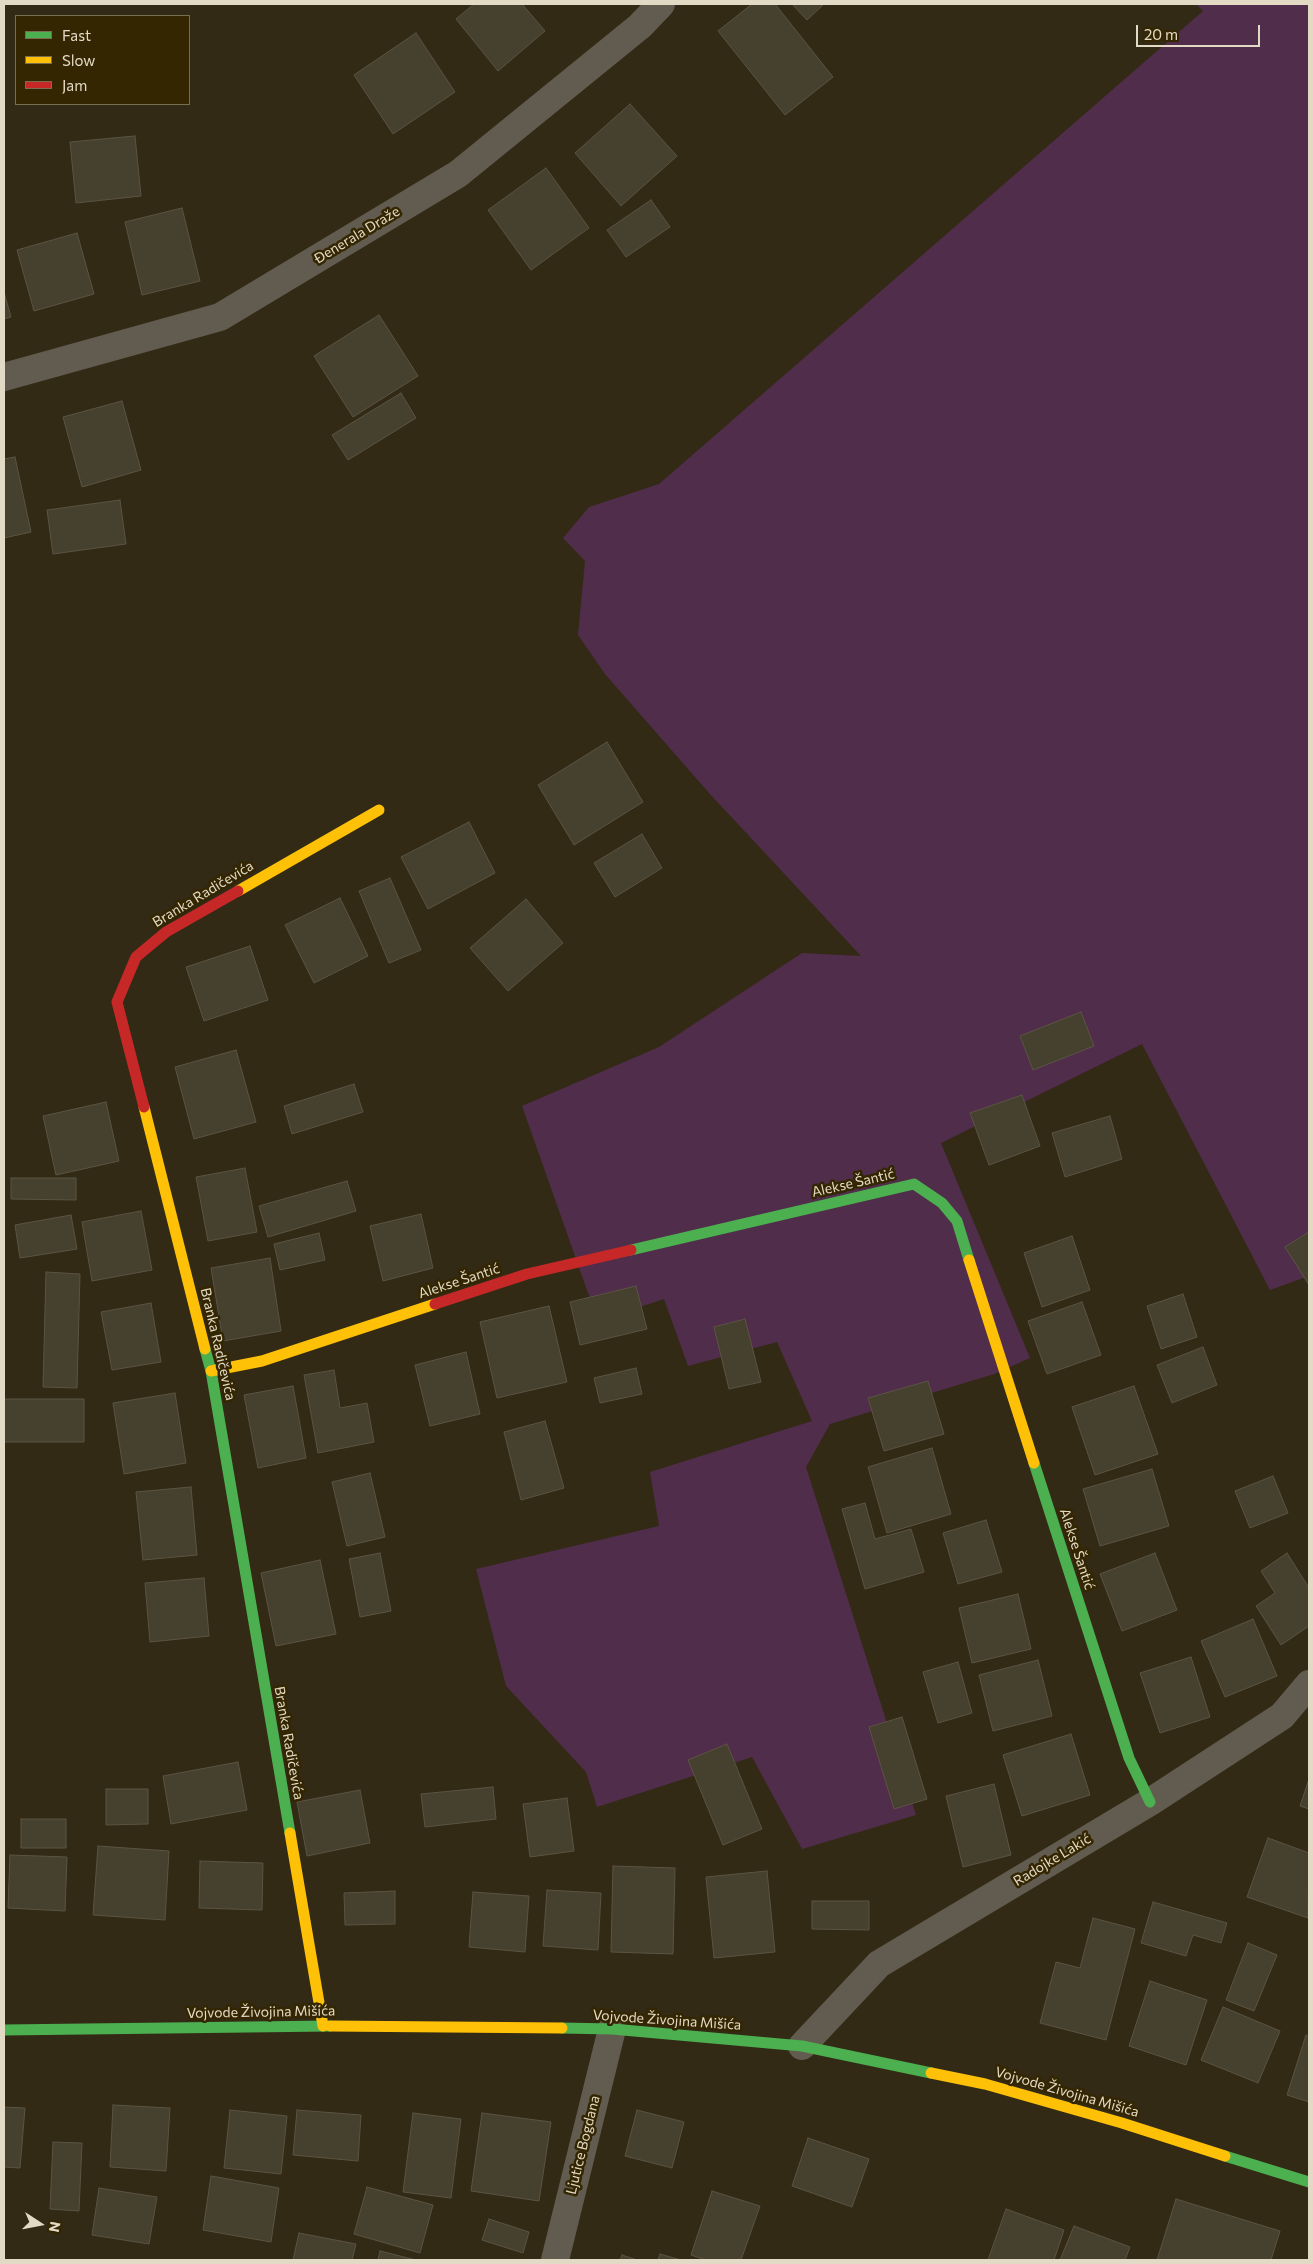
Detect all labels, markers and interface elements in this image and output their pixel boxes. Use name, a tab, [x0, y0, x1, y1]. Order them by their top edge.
legend	[15, 15, 190, 105]
scale bar	[1138, 15, 1262, 47]
text: 20 m	[1144, 25, 1178, 43]
text: Fast	[62, 26, 91, 44]
text: Slow	[62, 51, 95, 69]
text: Jam	[62, 76, 87, 94]
street label: Đenerala Draže	[311, 203, 403, 267]
street label: Branka Radičevića	[149, 857, 257, 931]
street label: Alekse Šantić	[810, 1165, 896, 1201]
street label: Alekse Šantić	[416, 1260, 502, 1302]
street label: Branka Radičevića	[197, 1286, 239, 1402]
street label: Alekse Šantić	[1056, 1506, 1098, 1592]
street label: Branka Radičevića	[271, 1685, 307, 1801]
street label: Radojke Lakić	[1010, 1830, 1094, 1890]
street label: Vojvode Živojina Mišića	[187, 2002, 335, 2022]
street label: Vojvode Živojina Mišića	[592, 2006, 742, 2034]
street label: Vojvode Živojina Mišića	[993, 2063, 1141, 2121]
street label: Ljutice Bogdana	[563, 2094, 603, 2196]
north arrow	[15, 2199, 65, 2249]
text: N	[46, 2220, 65, 2234]

